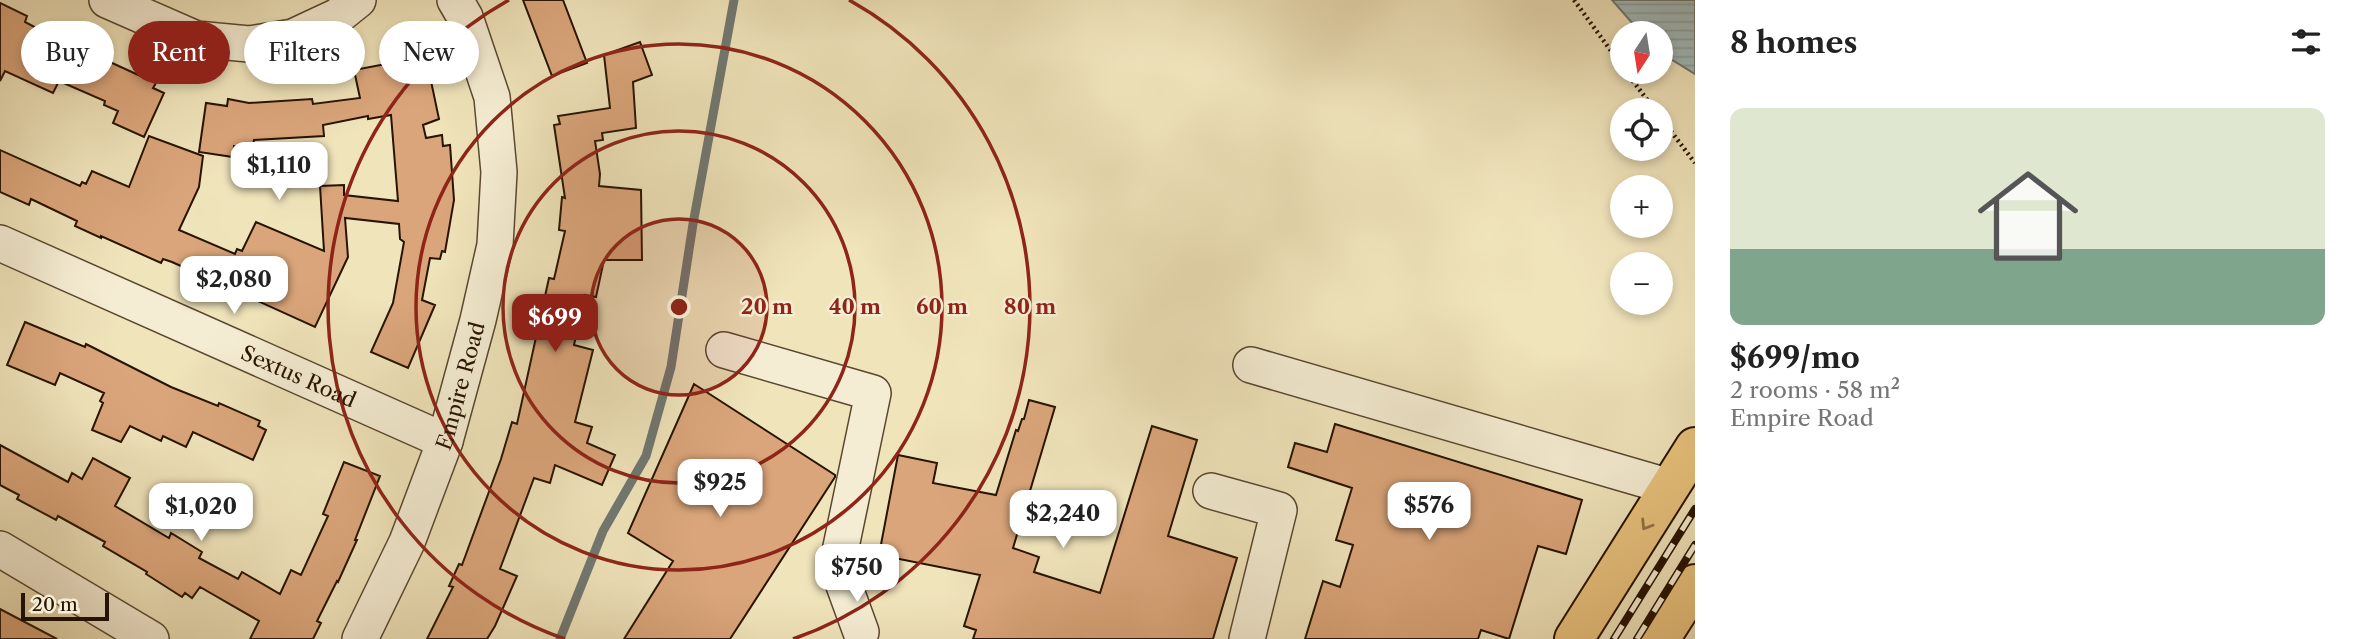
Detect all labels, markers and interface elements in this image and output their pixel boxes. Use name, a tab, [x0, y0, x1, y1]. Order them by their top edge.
chip: Buy	[21, 21, 114, 84]
chip: Rent	[128, 21, 230, 84]
chip: Filters	[244, 21, 365, 84]
chip: New	[379, 21, 479, 84]
north arrow	[1610, 21, 1673, 84]
map controls	[1610, 21, 1673, 315]
icon: filters	[2287, 23, 2325, 61]
text: 8 homes	[1730, 24, 1857, 61]
button: locate	[1610, 98, 1673, 161]
pin: $1,110	[222, 142, 336, 202]
text: $1,110	[247, 151, 311, 179]
icon: home	[1965, 153, 2091, 279]
button: +	[1610, 175, 1673, 238]
button: −	[1610, 252, 1673, 315]
pin: $2,080	[177, 256, 291, 316]
text: $2,080	[196, 265, 272, 293]
pin: $699	[514, 294, 596, 354]
text: 20 m	[741, 294, 793, 319]
text: 40 m	[829, 294, 881, 319]
text: 60 m	[916, 294, 968, 319]
text: 80 m	[1004, 294, 1056, 319]
centre of rings	[667, 295, 691, 319]
text: $699	[528, 303, 582, 331]
street label: Empire Road	[430, 319, 489, 453]
text: $699/mo	[1730, 339, 1860, 376]
street label: Sextus Road	[238, 340, 360, 412]
text: 2 rooms · 58 m²	[1730, 376, 1900, 404]
text: Empire Road	[1730, 404, 1874, 432]
pin: $925	[679, 460, 761, 519]
text: $925	[694, 468, 746, 496]
pin: $576	[1388, 482, 1470, 542]
pin: $1,020	[144, 484, 258, 543]
pin: $2,240	[1006, 490, 1120, 550]
text: $576	[1404, 491, 1454, 519]
text: $1,020	[165, 492, 237, 520]
text: $2,240	[1026, 499, 1100, 527]
one-way arrow	[1641, 518, 1654, 531]
pin: $750	[816, 544, 898, 604]
text: $750	[831, 553, 883, 581]
scale bar	[21, 590, 108, 622]
text: 20 m	[32, 593, 78, 616]

